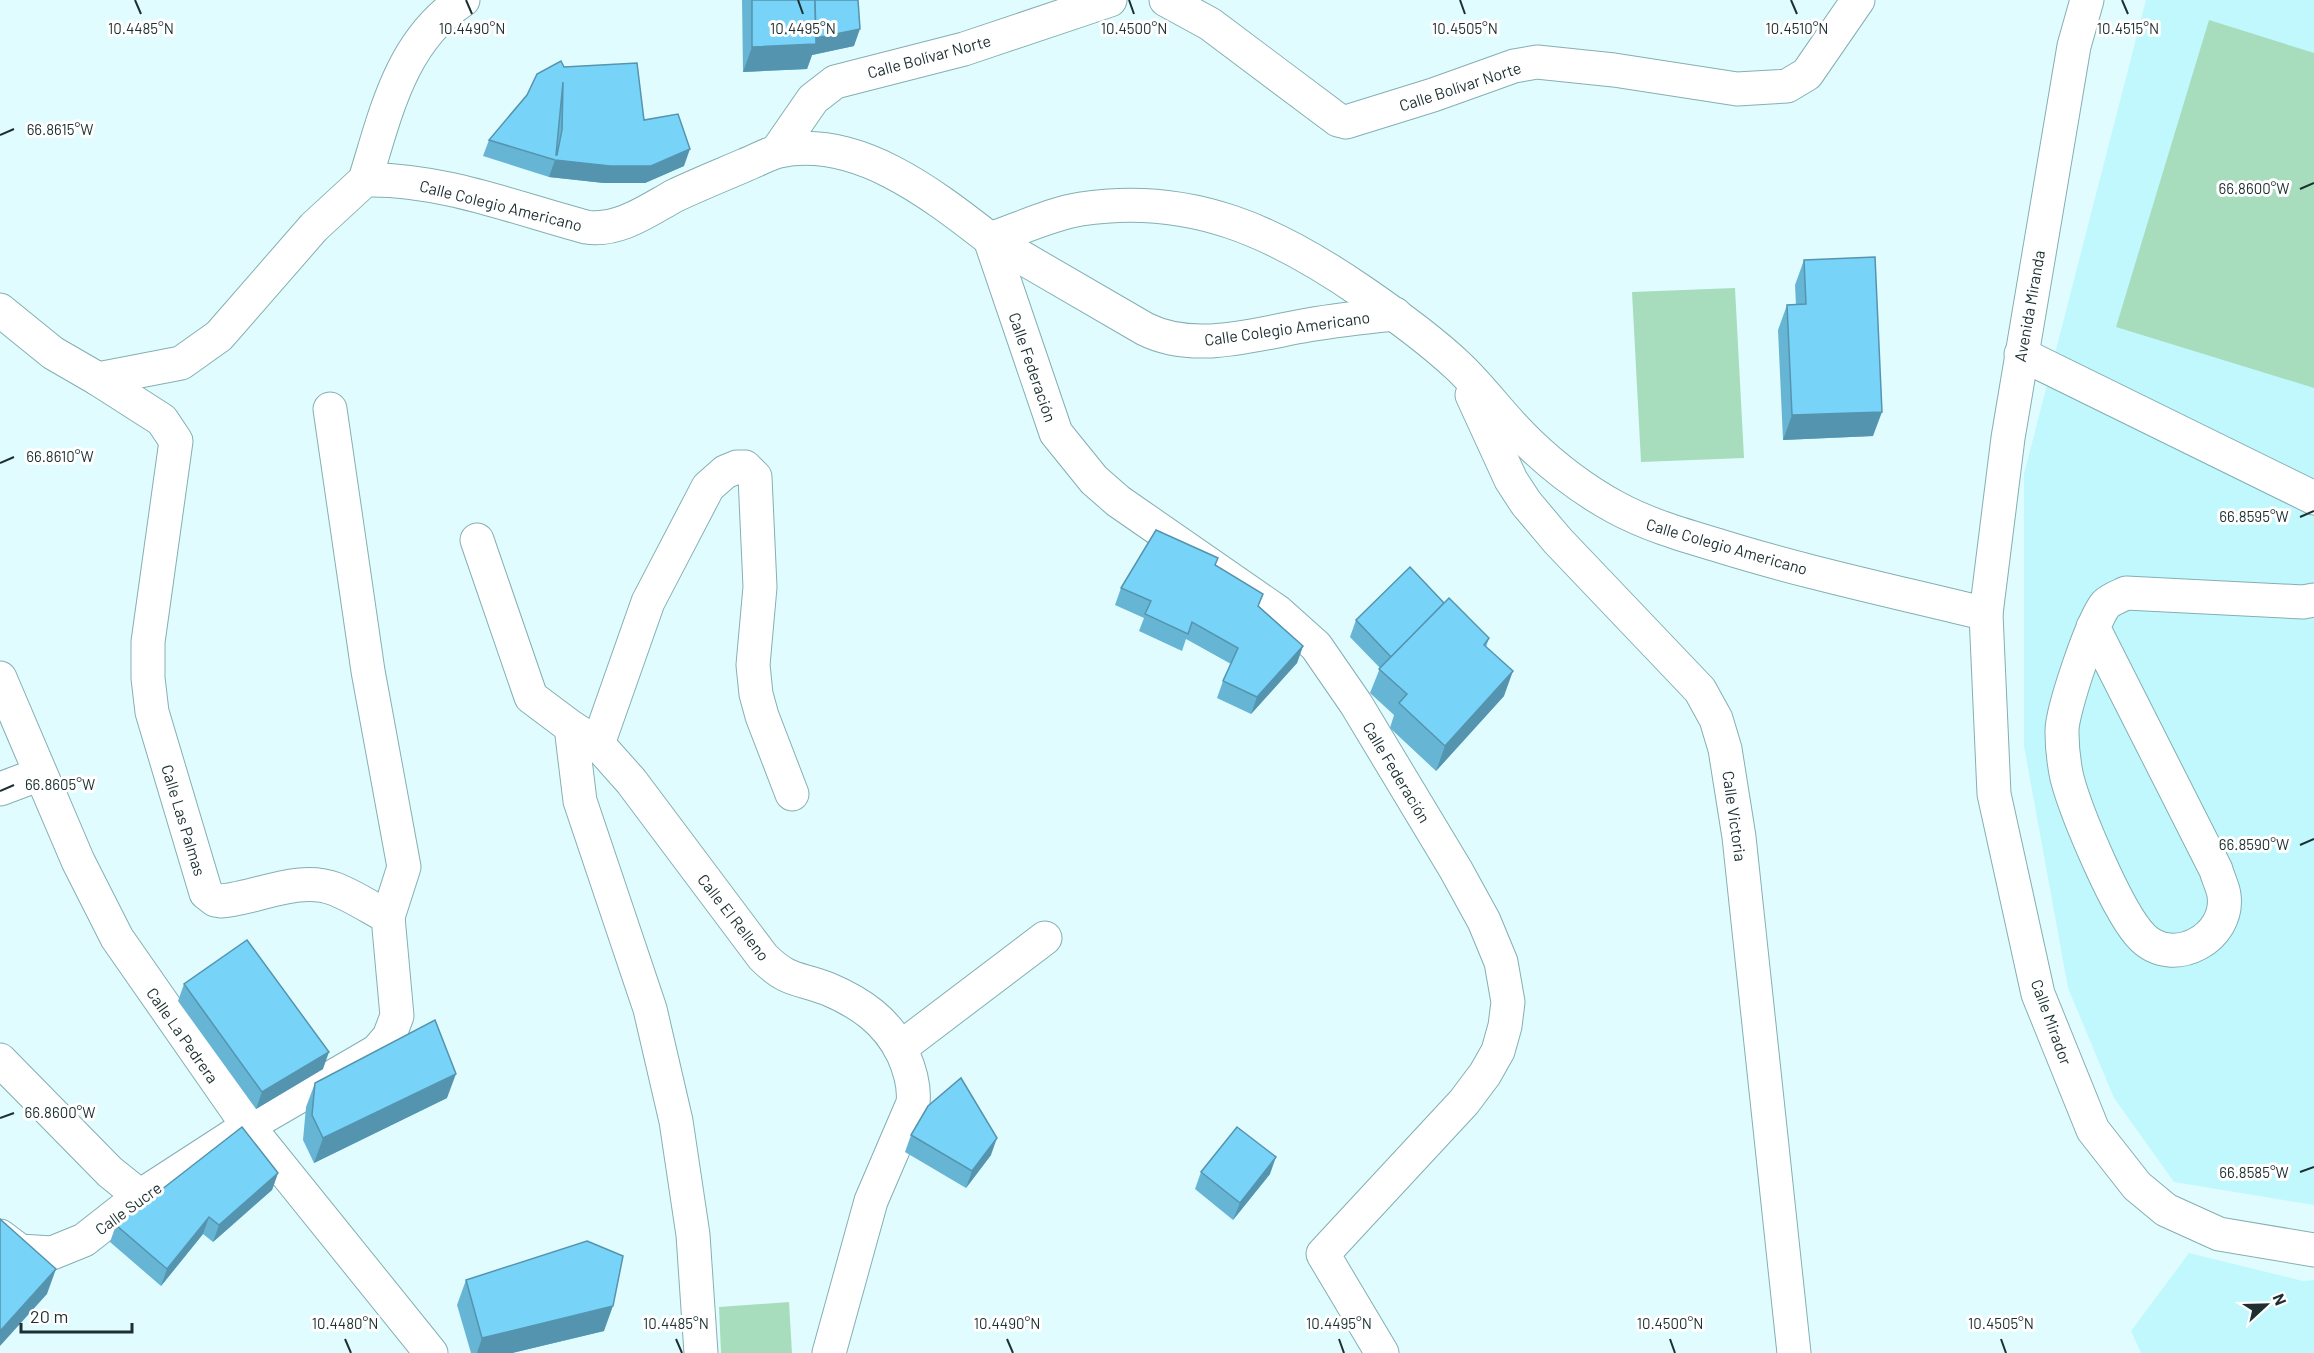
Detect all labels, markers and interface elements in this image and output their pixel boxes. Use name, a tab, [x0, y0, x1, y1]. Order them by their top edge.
text: 10.4485°N	[108, 19, 174, 37]
text: 10.4490°N	[439, 19, 505, 37]
text: 10.4495°N	[770, 19, 836, 37]
text: 10.4500°N	[1101, 19, 1167, 37]
text: 10.4505°N	[1432, 19, 1498, 37]
text: 10.4510°N	[1765, 19, 1829, 37]
text: 10.4515°N	[2097, 19, 2159, 37]
street label: Calle Bolívar Norte	[865, 30, 993, 82]
street label: Calle Bolívar Norte	[1397, 57, 1523, 115]
text: 66.8615°W	[27, 120, 93, 138]
street label: Calle Colegio Americano	[418, 176, 584, 234]
text: 66.8600°W	[2219, 179, 2290, 197]
street label: Avenida Miranda	[2010, 249, 2048, 363]
street label: Calle Colegio Americano	[1203, 307, 1371, 349]
street label: Calle Federación	[1005, 310, 1061, 424]
text: 66.8610°W	[26, 447, 94, 465]
text: 66.8595°W	[2219, 507, 2289, 525]
street label: Calle Colegio Americano	[1644, 514, 1810, 578]
street label: Calle Federación	[1359, 718, 1435, 826]
street label: Calle Las Palmas	[158, 762, 210, 878]
street label: Calle Victoria	[1719, 770, 1751, 862]
text: 66.8605°W	[25, 775, 95, 793]
text: 66.8590°W	[2219, 835, 2289, 853]
street label: Calle El Relleno	[694, 870, 774, 964]
street label: Calle Mirador	[2028, 977, 2076, 1068]
street label: Calle La Pedrera	[143, 984, 223, 1086]
text: 66.8600°W	[25, 1103, 96, 1121]
text: 66.8585°W	[2219, 1163, 2289, 1181]
street label: Calle Sucre	[91, 1178, 165, 1238]
north arrow	[2236, 1275, 2296, 1335]
text: N	[2270, 1291, 2291, 1308]
scale bar	[21, 1296, 132, 1334]
text: 20 m	[30, 1305, 68, 1327]
text: 10.4480°N	[312, 1314, 378, 1332]
text: 10.4485°N	[643, 1314, 709, 1332]
text: 10.4490°N	[974, 1314, 1040, 1332]
text: 10.4495°N	[1306, 1314, 1372, 1332]
text: 10.4500°N	[1637, 1314, 1703, 1332]
text: 10.4505°N	[1968, 1314, 2034, 1332]

